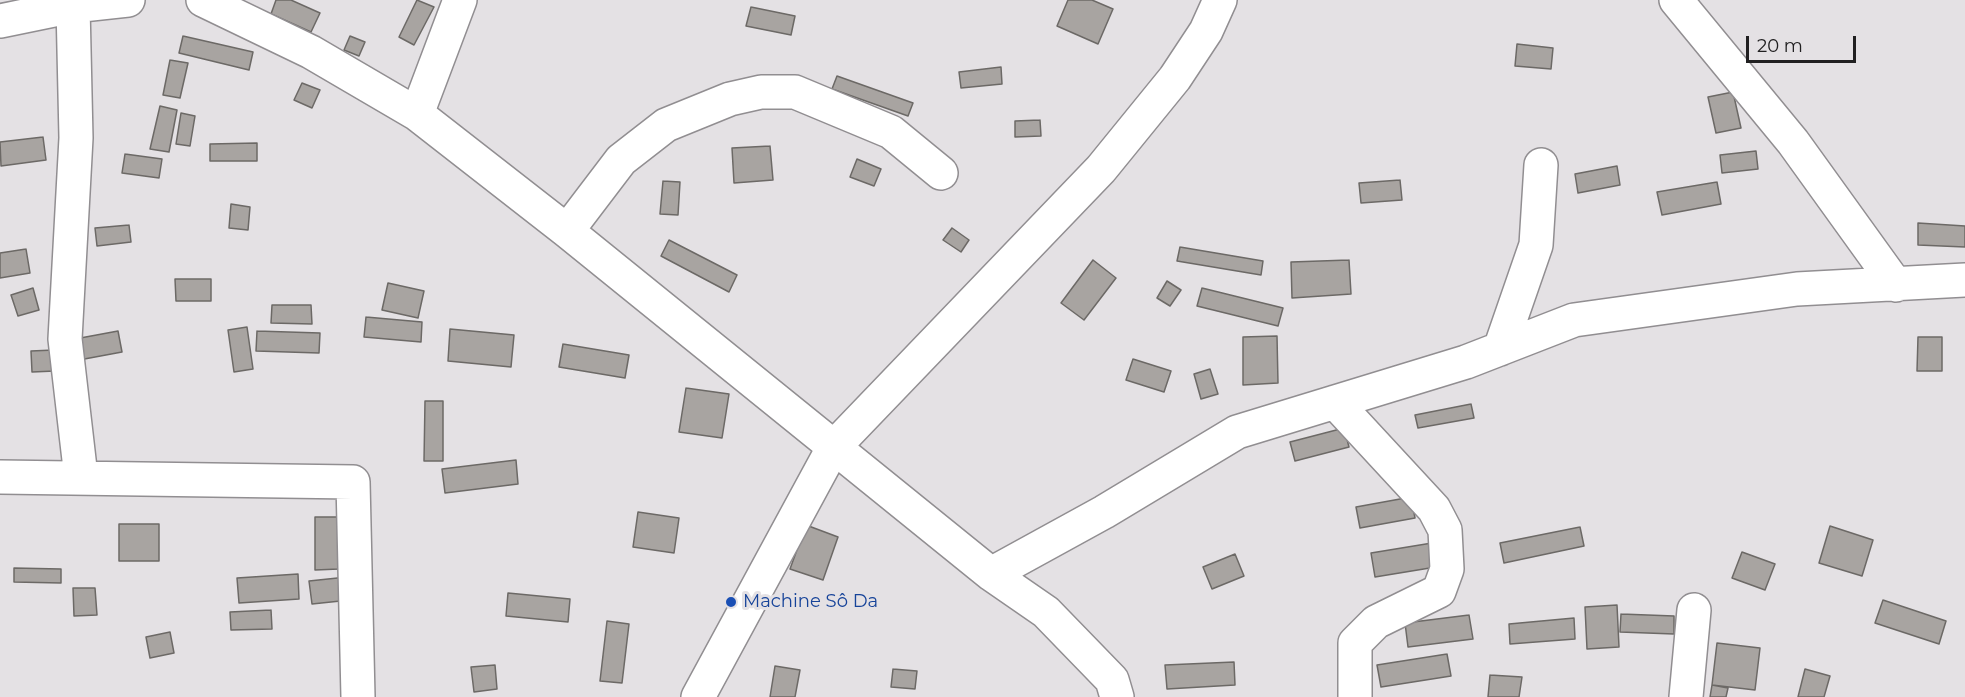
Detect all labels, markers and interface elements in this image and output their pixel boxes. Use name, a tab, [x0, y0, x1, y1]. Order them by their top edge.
scale bar	[1749, 24, 1858, 62]
text: 20 m	[1757, 35, 1803, 57]
place label: Machine Sô Da	[743, 591, 878, 613]
marker: Machine Sô Da	[724, 595, 738, 609]

